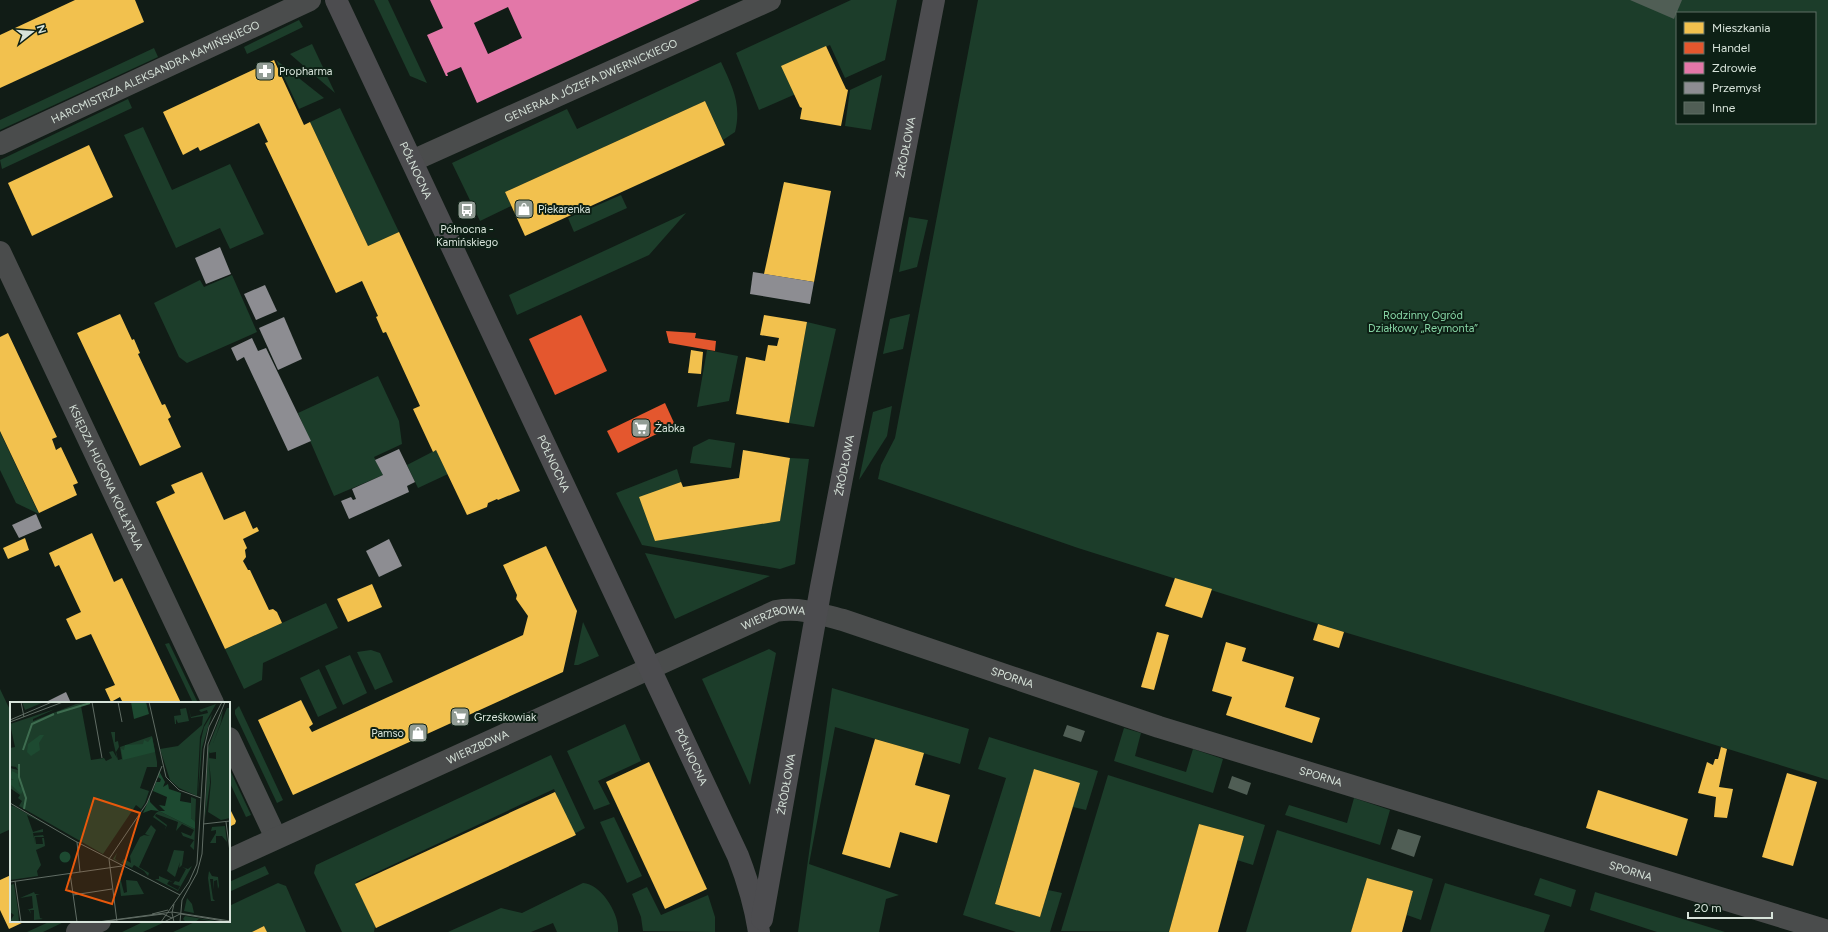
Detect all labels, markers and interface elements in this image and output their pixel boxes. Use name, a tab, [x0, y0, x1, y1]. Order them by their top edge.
north arrow	[12, 12, 52, 52]
legend	[1676, 12, 1816, 124]
street label: HARCMISTRZA ALEKSANDRA KAMIŃSKIEGO	[49, 18, 262, 126]
text: Mieszkania	[1712, 21, 1770, 35]
text: N	[34, 23, 49, 35]
street label: GENERAŁA JÓZEFA DWERNICKIEGO	[502, 36, 680, 126]
text: Handel	[1712, 41, 1750, 55]
pharmacy icon: Propharma	[254, 60, 276, 82]
text: Zdrowie	[1712, 61, 1757, 75]
place label: Propharma	[279, 65, 332, 78]
text: Przemysł	[1712, 81, 1761, 95]
text: Inne	[1712, 101, 1736, 115]
street label: ŹRÓDŁOWA	[893, 115, 918, 179]
street label: PÓŁNOCNA	[396, 140, 435, 202]
shop icon: Piekarenka	[513, 198, 535, 220]
bus stop icon: Północna - Kamińskiego	[456, 199, 478, 221]
place label: Piekarenka	[538, 203, 590, 216]
place label: Północna - Kamińskiego	[436, 223, 498, 249]
park label: Rodzinny Ogród Działkowy „Reymonta”	[1368, 309, 1478, 335]
street label: KSIĘDZA HUGONA KOŁŁĄTAJA	[66, 402, 146, 553]
supermarket icon: Żabka	[630, 417, 652, 439]
place label: Żabka	[655, 422, 685, 435]
street label: PÓŁNOCNA	[534, 433, 572, 495]
street label: ŹRÓDŁOWA	[832, 433, 857, 497]
street label: WIERZBOWA	[739, 604, 807, 633]
street label: SPORNA	[989, 665, 1036, 691]
inset map	[10, 702, 230, 922]
supermarket icon: Grześkowiak	[449, 706, 471, 728]
place label: Grześkowiak	[474, 711, 537, 724]
shop icon: Pamso	[407, 722, 429, 744]
street label: PÓŁNOCNA	[672, 726, 710, 788]
place label: Pamso	[371, 727, 404, 740]
street label: WIERZBOWA	[445, 727, 511, 767]
street label: ŹRÓDŁOWA	[774, 752, 798, 816]
street label: SPORNA	[1297, 764, 1344, 790]
street label: SPORNA	[1607, 859, 1654, 884]
scale bar	[1688, 894, 1772, 920]
text: 20 m	[1694, 901, 1722, 915]

